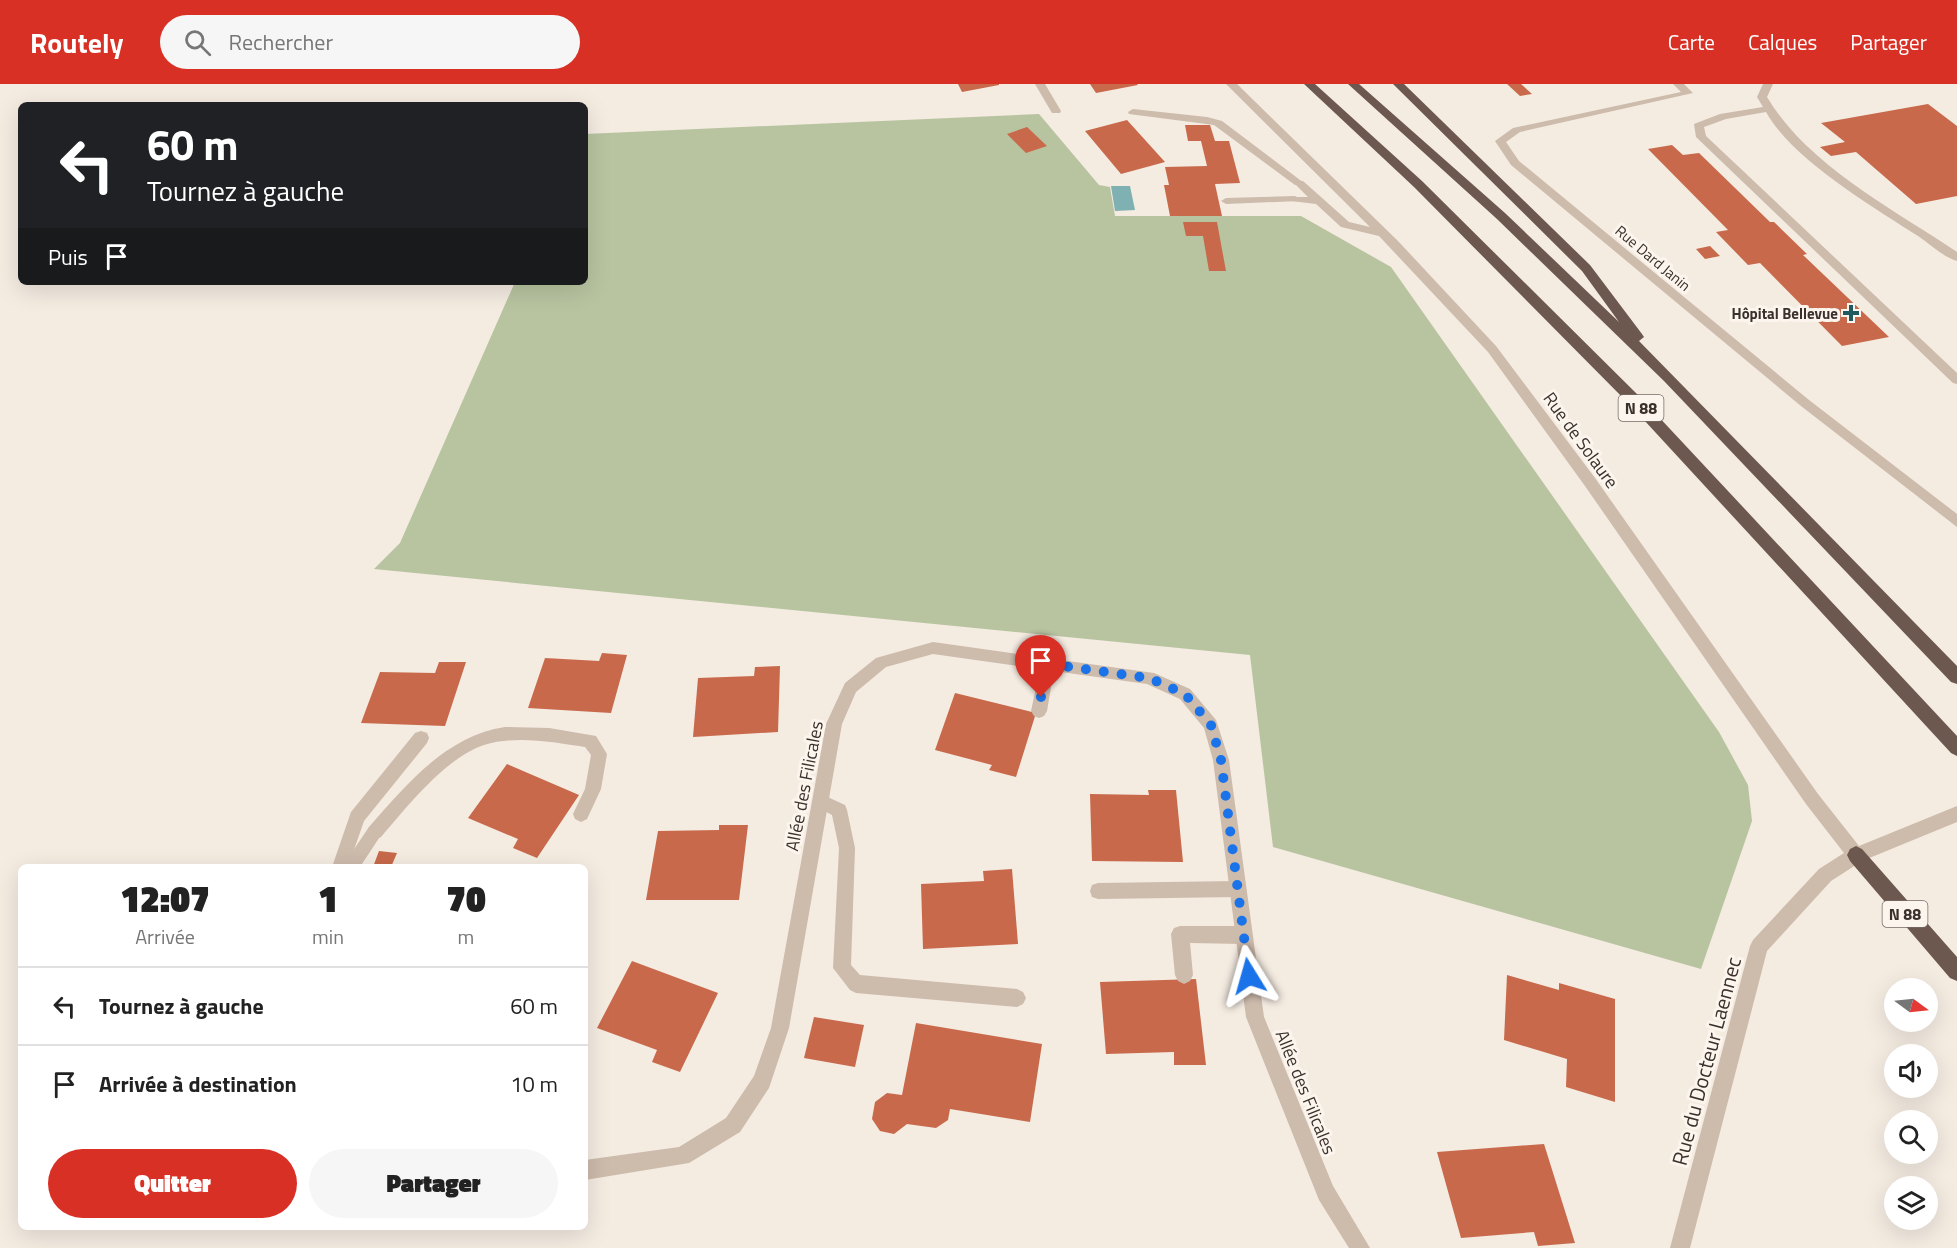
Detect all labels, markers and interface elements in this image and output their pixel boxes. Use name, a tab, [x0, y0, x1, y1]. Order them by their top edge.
search box	[160, 15, 580, 69]
text: Routely	[30, 21, 124, 64]
text: Rechercher	[229, 25, 333, 59]
icon: search	[181, 26, 214, 59]
text: Carte	[1668, 26, 1715, 58]
text: Calques	[1748, 26, 1817, 58]
text: Partager	[1850, 26, 1927, 58]
text: 60 m	[147, 112, 239, 176]
icon: left	[48, 126, 126, 204]
text: Tournez à gauche	[147, 170, 344, 211]
street label: Rue Dard Janin	[1610, 219, 1696, 297]
text: Puis	[48, 240, 88, 274]
icon: arrive	[100, 240, 133, 273]
place label: Hôpital Bellevue	[1732, 302, 1838, 325]
marker: Hôpital Bellevue	[1842, 304, 1860, 322]
street label: Rue de Solaure	[1537, 386, 1625, 494]
road number: N 88	[1618, 395, 1664, 421]
pin	[1015, 635, 1066, 697]
icon: arrive	[1024, 644, 1057, 677]
street label: Allée des Filicales	[778, 719, 830, 853]
text: 12:07	[120, 871, 210, 926]
text: 1	[318, 871, 338, 926]
text: 70	[446, 871, 486, 926]
road number: N 88	[1882, 901, 1928, 927]
text: Arrivée	[135, 921, 195, 952]
text: min	[312, 921, 344, 952]
text: m	[458, 921, 474, 952]
position arrow	[1217, 944, 1281, 1008]
street label: Rue du Docteur Laennec	[1663, 953, 1749, 1169]
north arrow	[1884, 978, 1938, 1032]
map controls	[1884, 978, 1938, 1230]
text: Tournez à gauche	[99, 989, 264, 1023]
text: 60 m	[510, 989, 558, 1023]
icon: left	[48, 990, 81, 1023]
street label: Allée des Filicales	[1269, 1026, 1343, 1158]
button: sound	[1884, 1044, 1938, 1098]
text: Arrivée à destination	[99, 1067, 297, 1101]
text: 10 m	[510, 1067, 558, 1101]
icon: arrive	[48, 1068, 81, 1101]
button: search	[1884, 1110, 1938, 1164]
button: Quitter	[48, 1149, 297, 1218]
button: Partager	[309, 1149, 558, 1218]
button: layers	[1884, 1176, 1938, 1230]

